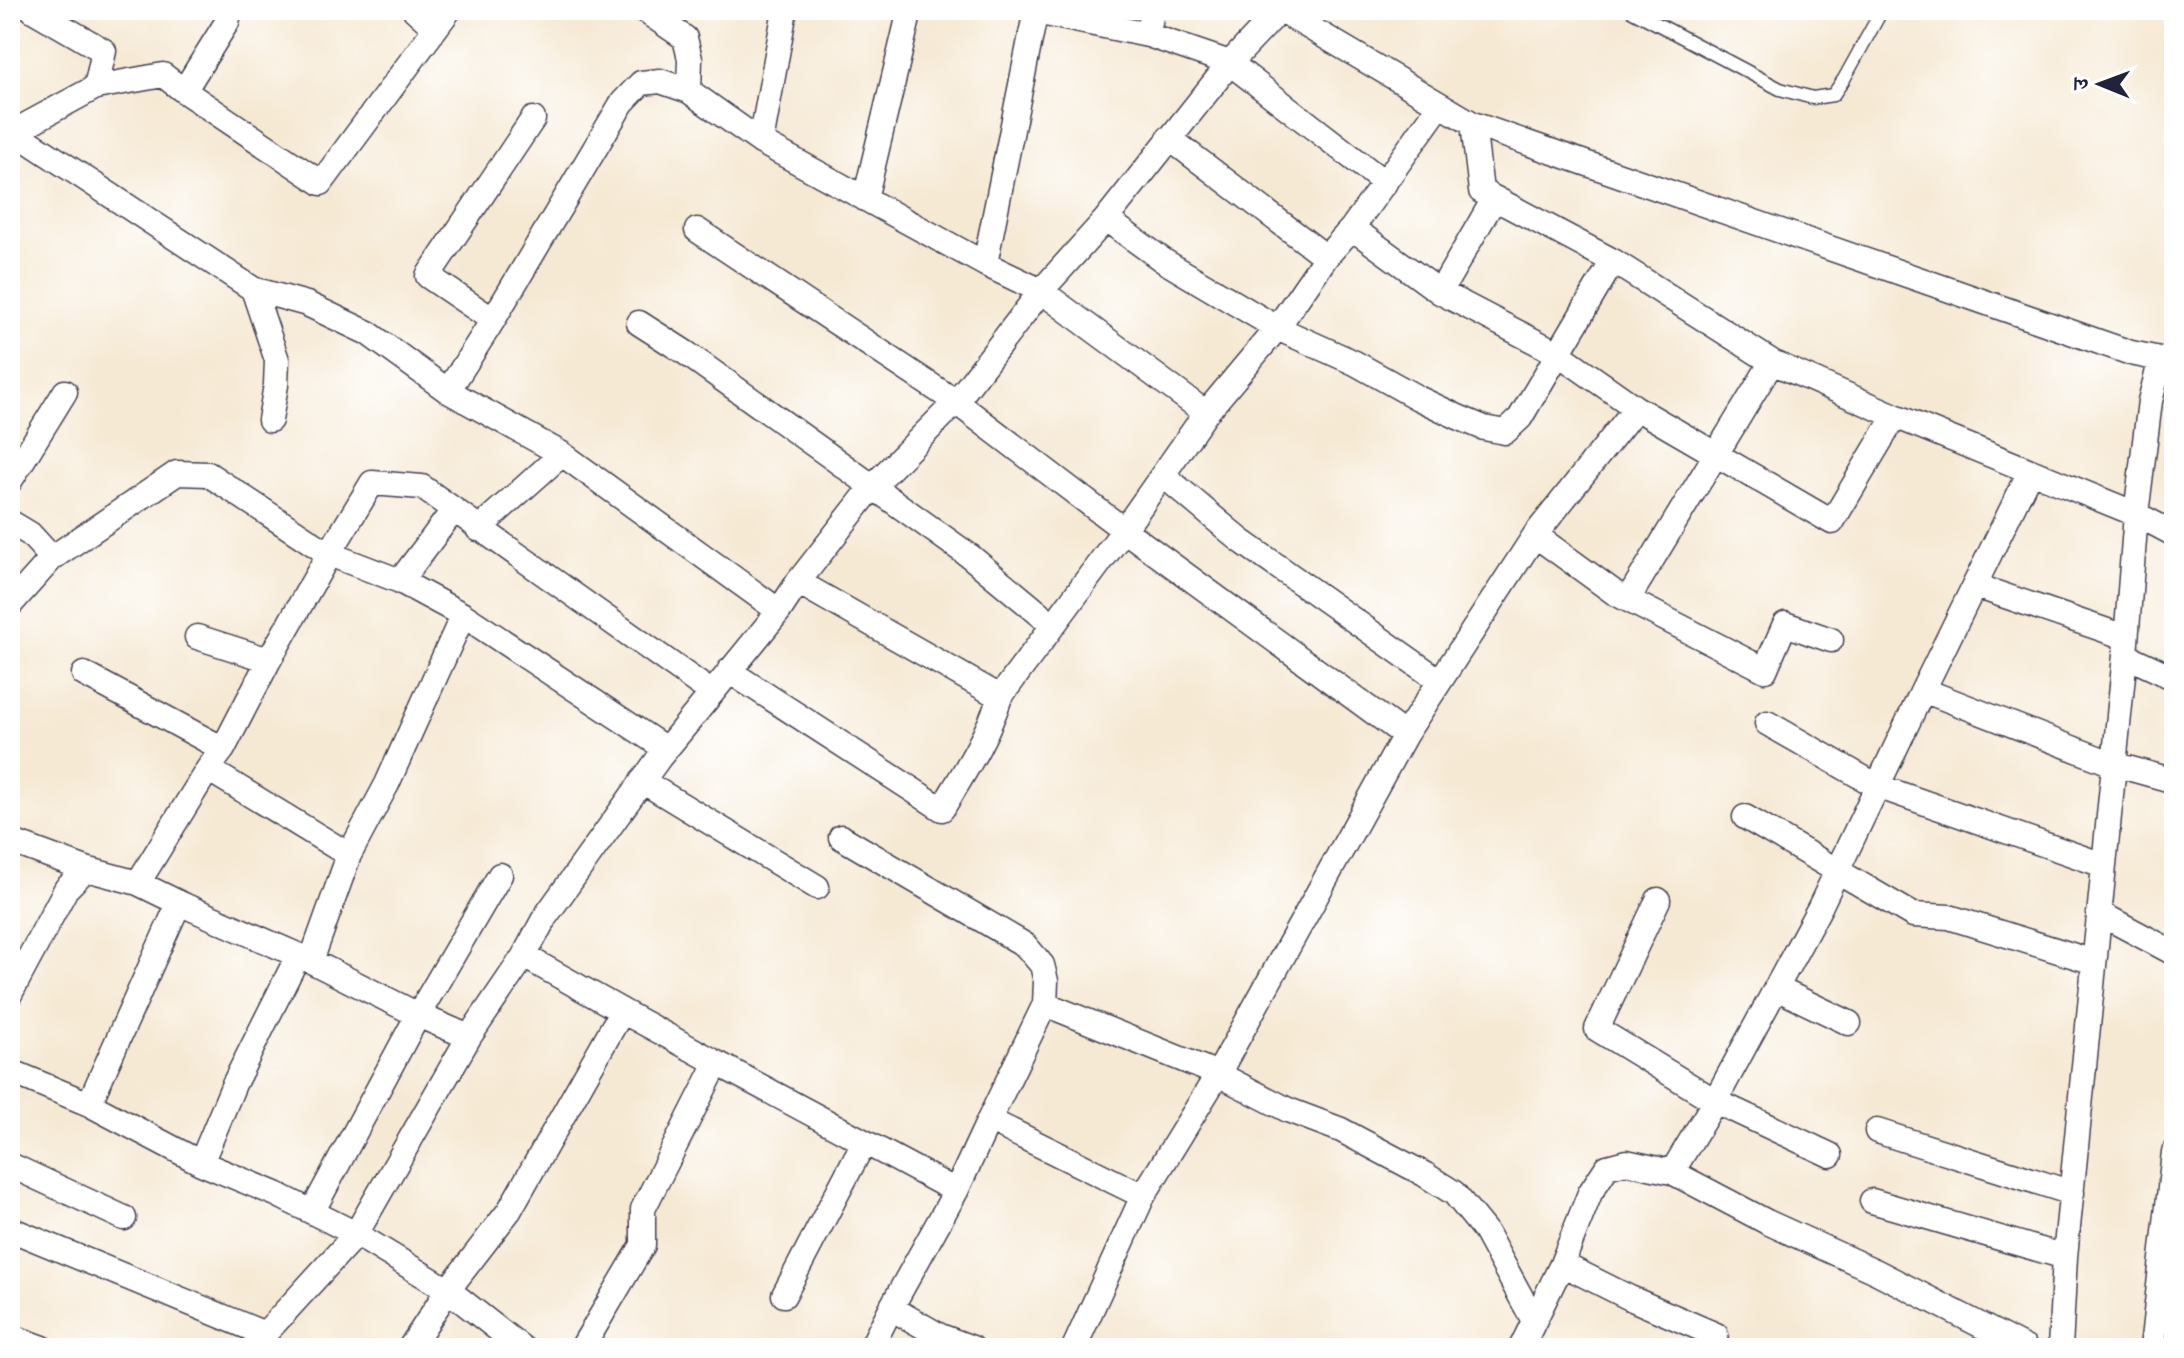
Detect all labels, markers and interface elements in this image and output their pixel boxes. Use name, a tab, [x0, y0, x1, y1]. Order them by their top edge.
north arrow	[2060, 44, 2140, 124]
text: उ	[2068, 76, 2094, 91]

